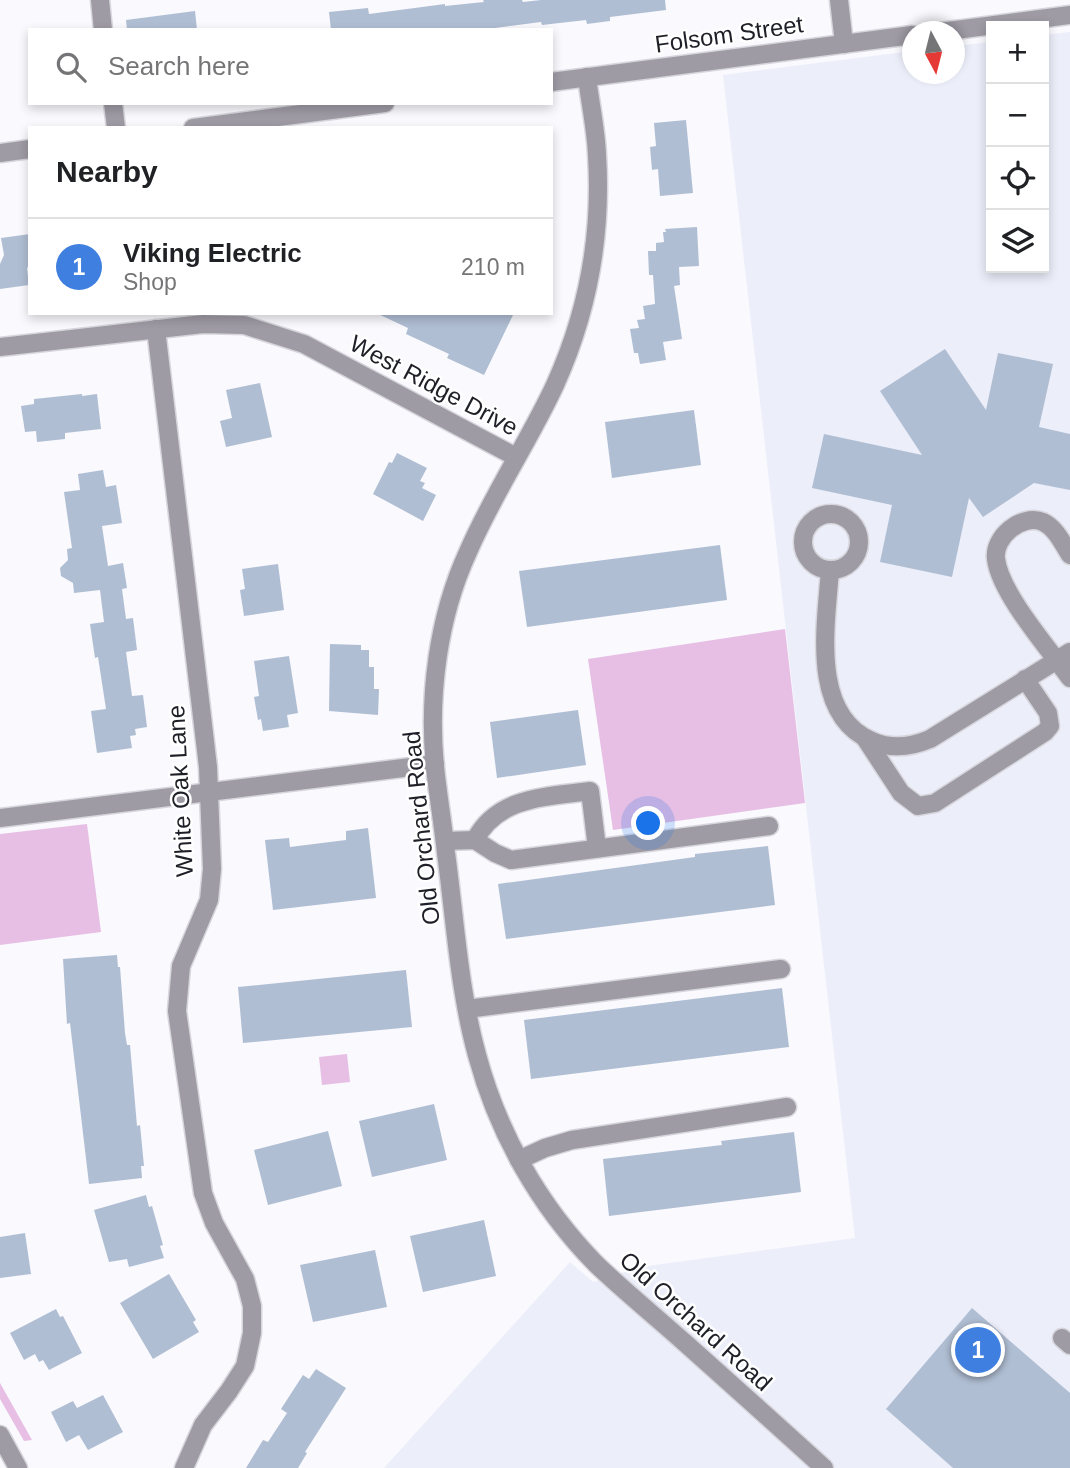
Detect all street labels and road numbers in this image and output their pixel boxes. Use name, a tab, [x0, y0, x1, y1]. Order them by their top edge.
street label: Folsom Street	[653, 10, 805, 58]
street label: West Ridge Drive	[345, 329, 523, 441]
street label: White Oak Lane	[162, 704, 198, 878]
street label: Old Orchard Road	[397, 730, 445, 926]
street label: Old Orchard Road	[615, 1246, 777, 1396]

